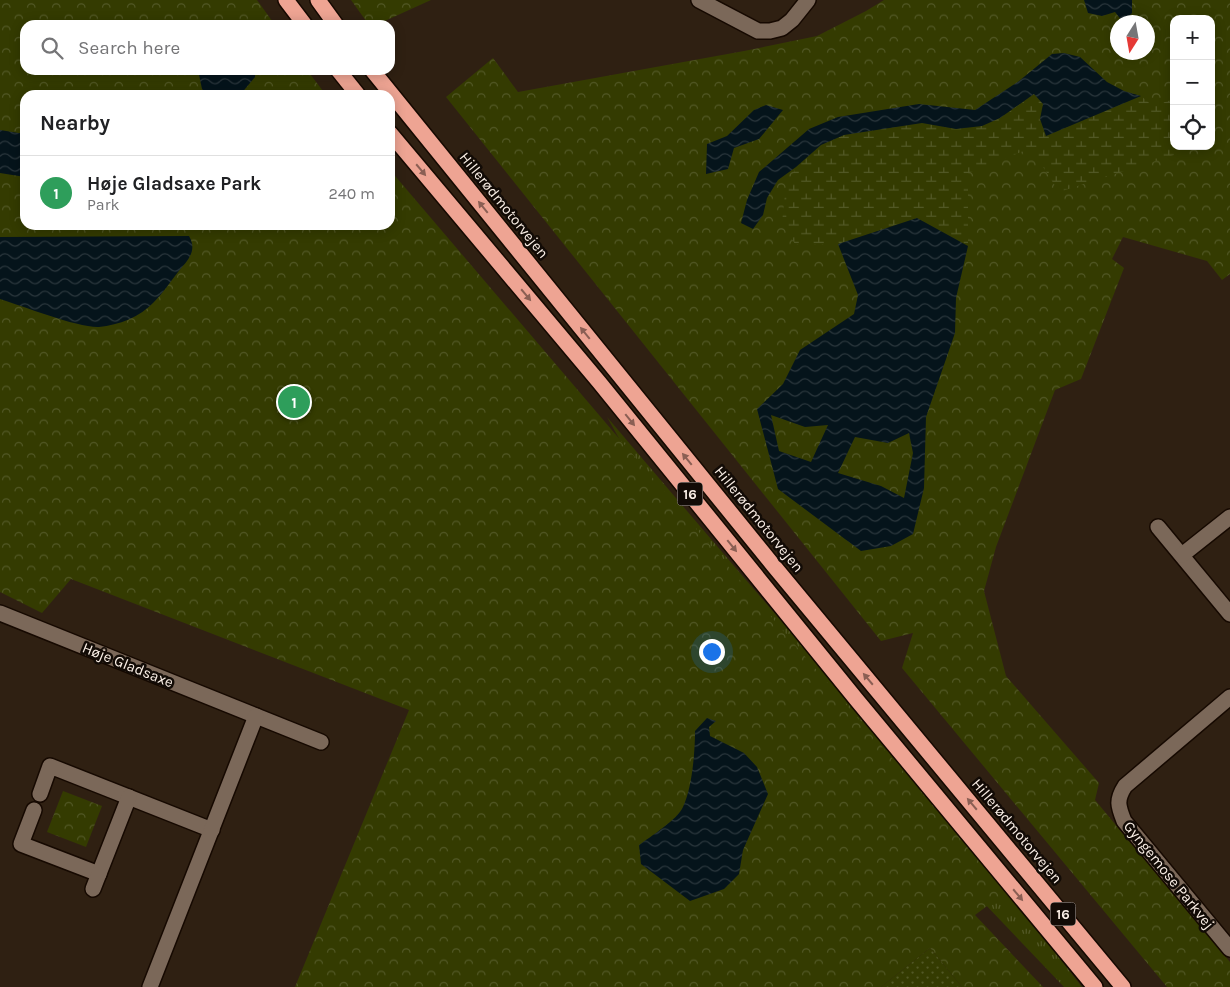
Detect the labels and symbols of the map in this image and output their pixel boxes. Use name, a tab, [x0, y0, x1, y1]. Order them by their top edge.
north arrow	[1110, 15, 1155, 60]
street label: Hillerødmotorvejen	[456, 148, 552, 262]
one-way arrow	[416, 163, 427, 176]
one-way arrow	[477, 201, 488, 214]
one-way arrow	[520, 288, 531, 301]
one-way arrow	[580, 327, 591, 340]
pin: 1	[278, 383, 310, 421]
one-way arrow	[624, 413, 635, 426]
one-way arrow	[682, 453, 693, 466]
street label: Hillerødmotorvejen	[711, 462, 807, 576]
road number: 16	[678, 482, 702, 506]
one-way arrow	[726, 539, 737, 552]
street label: Høje Gladsaxe	[80, 639, 176, 691]
your location	[699, 639, 725, 665]
one-way arrow	[863, 672, 874, 685]
street label: Hillerødmotorvejen	[968, 775, 1066, 887]
one-way arrow	[966, 798, 977, 811]
street label: Gyngemose Parkvej	[1120, 817, 1218, 933]
one-way arrow	[1013, 888, 1024, 901]
road number: 16	[1050, 902, 1076, 926]

